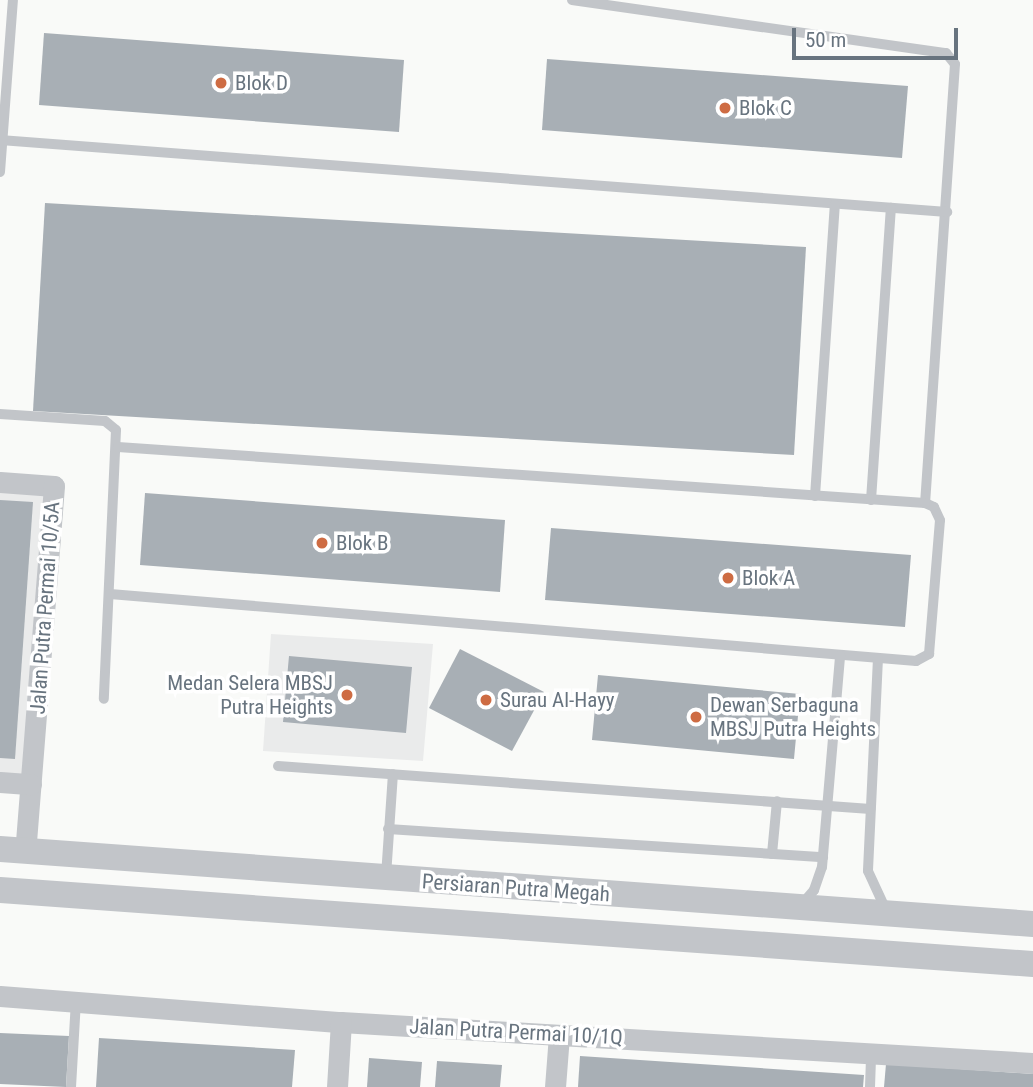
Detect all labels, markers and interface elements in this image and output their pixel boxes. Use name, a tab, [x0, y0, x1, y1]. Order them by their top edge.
scale bar	[795, 14, 961, 58]
text: 50 m	[805, 28, 846, 52]
place label: Blok D	[235, 70, 288, 96]
marker: Blok D	[213, 75, 229, 91]
place label: Blok C	[739, 95, 792, 121]
marker: Blok C	[717, 100, 733, 116]
street label: Jalan Putra Permai 10/5A	[25, 501, 65, 715]
place label: Blok B	[336, 530, 389, 556]
marker: Blok B	[314, 535, 330, 551]
place label: Blok A	[742, 565, 795, 591]
marker: Blok A	[720, 570, 736, 586]
place label: Medan Selera MBSJ Putra Heights	[167, 670, 333, 720]
marker: Medan Selera MBSJ Putra Heights	[339, 687, 355, 703]
place label: Surau Al-Hayy	[500, 687, 615, 713]
marker: Surau Al-Hayy	[478, 692, 494, 708]
place label: Dewan Serbaguna MBSJ Putra Heights	[710, 692, 876, 742]
marker: Dewan Serbaguna MBSJ Putra Heights	[688, 709, 704, 725]
street label: Persiaran Putra Megah	[421, 869, 611, 907]
street label: Jalan Putra Permai 10/1Q	[409, 1014, 623, 1050]

